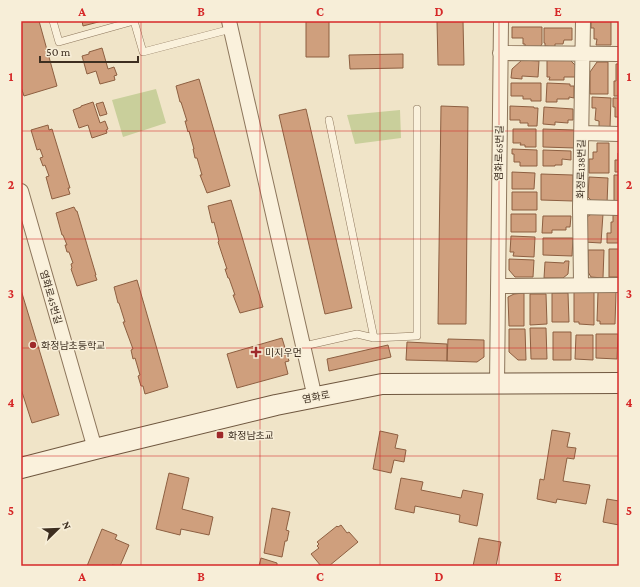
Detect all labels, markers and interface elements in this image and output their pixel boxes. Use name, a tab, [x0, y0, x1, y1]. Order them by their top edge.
text: A	[77, 4, 86, 19]
text: B	[197, 4, 205, 19]
text: C	[316, 4, 324, 19]
text: D	[435, 4, 444, 19]
text: E	[554, 4, 562, 19]
scale bar	[40, 38, 138, 64]
text: 50 m	[46, 45, 71, 59]
text: 1	[9, 69, 14, 84]
text: 1	[627, 69, 632, 84]
street label: 염화로65번길	[493, 125, 505, 181]
street label: 화정로138번길	[575, 139, 587, 199]
text: 2	[8, 177, 15, 192]
text: 2	[626, 177, 633, 192]
street label: 염화로45번길	[38, 269, 64, 325]
text: 3	[8, 286, 14, 301]
text: 3	[626, 286, 632, 301]
marker: 화정남초등학교	[28, 340, 38, 350]
place label: 화정남초등학교	[41, 340, 105, 351]
marker: 미지우먼	[250, 346, 262, 358]
place label: 미지우먼	[265, 347, 302, 358]
street label: 염화로	[301, 389, 331, 405]
text: 4	[7, 395, 15, 410]
text: 4	[625, 395, 633, 410]
marker: 화정남초교	[215, 430, 225, 440]
place label: 화정남초교	[228, 430, 274, 441]
text: 5	[8, 503, 14, 518]
text: 5	[626, 503, 632, 518]
north arrow	[38, 509, 78, 549]
text: N	[60, 519, 74, 531]
text: A	[77, 569, 86, 584]
text: B	[197, 569, 205, 584]
text: C	[316, 569, 324, 584]
text: D	[435, 569, 444, 584]
text: E	[554, 569, 562, 584]

